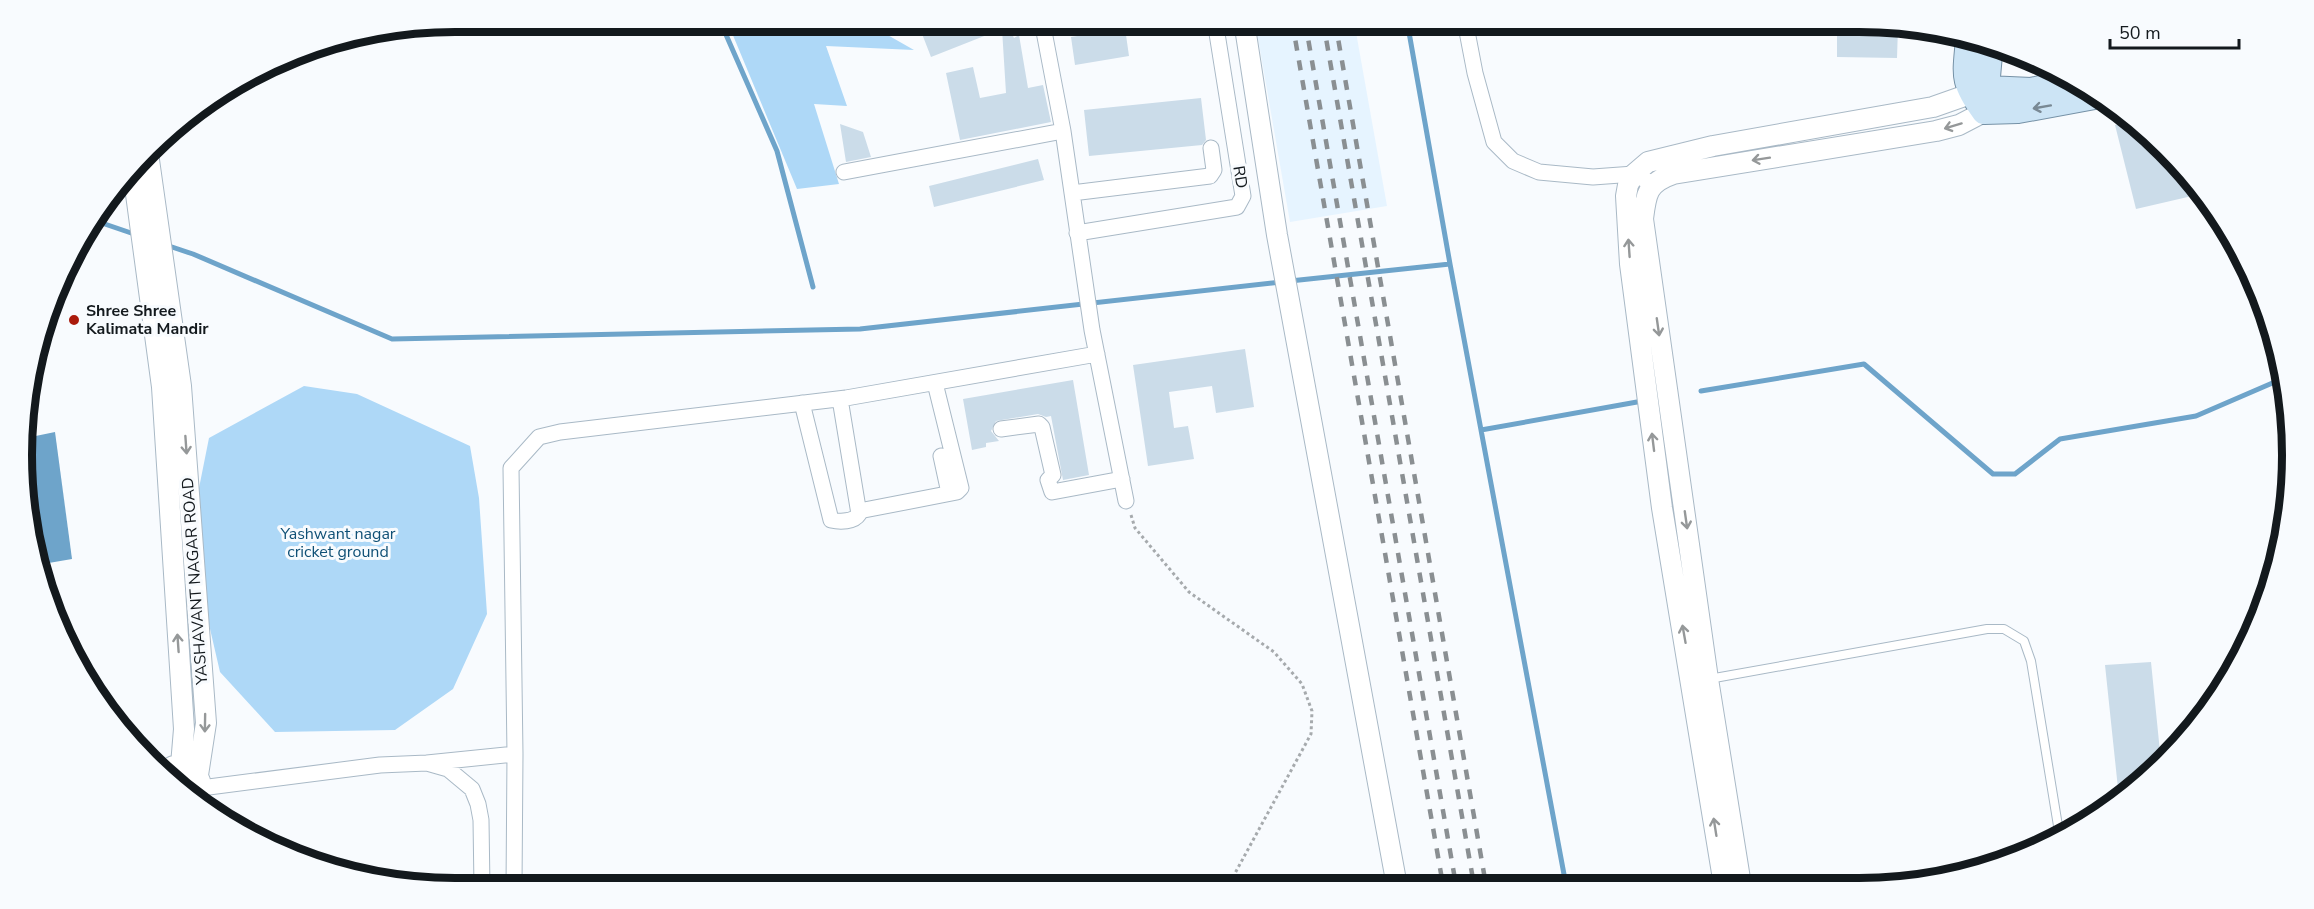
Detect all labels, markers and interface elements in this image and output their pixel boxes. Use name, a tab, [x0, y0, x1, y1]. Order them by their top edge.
scale bar	[2110, 12, 2239, 50]
text: 50 m	[2119, 21, 2161, 45]
one-way arrow	[2033, 102, 2053, 113]
one-way arrow	[1944, 121, 1963, 132]
one-way arrow	[1752, 154, 1771, 165]
street label: RD	[1227, 164, 1253, 190]
one-way arrow	[1624, 239, 1635, 259]
place label: Shree Shree Kalimata Mandir	[86, 300, 209, 340]
marker: Shree Shree Kalimata Mandir	[67, 313, 81, 327]
one-way arrow	[1653, 317, 1664, 336]
one-way arrow	[1648, 432, 1659, 452]
one-way arrow	[180, 434, 191, 454]
street label: YASHAVANT NAGAR ROAD	[177, 477, 213, 686]
one-way arrow	[1680, 510, 1691, 530]
park label: Yashwant nagar cricket ground	[279, 523, 396, 563]
one-way arrow	[1678, 625, 1689, 645]
one-way arrow	[173, 634, 184, 654]
one-way arrow	[199, 712, 210, 732]
one-way arrow	[1710, 818, 1721, 837]

